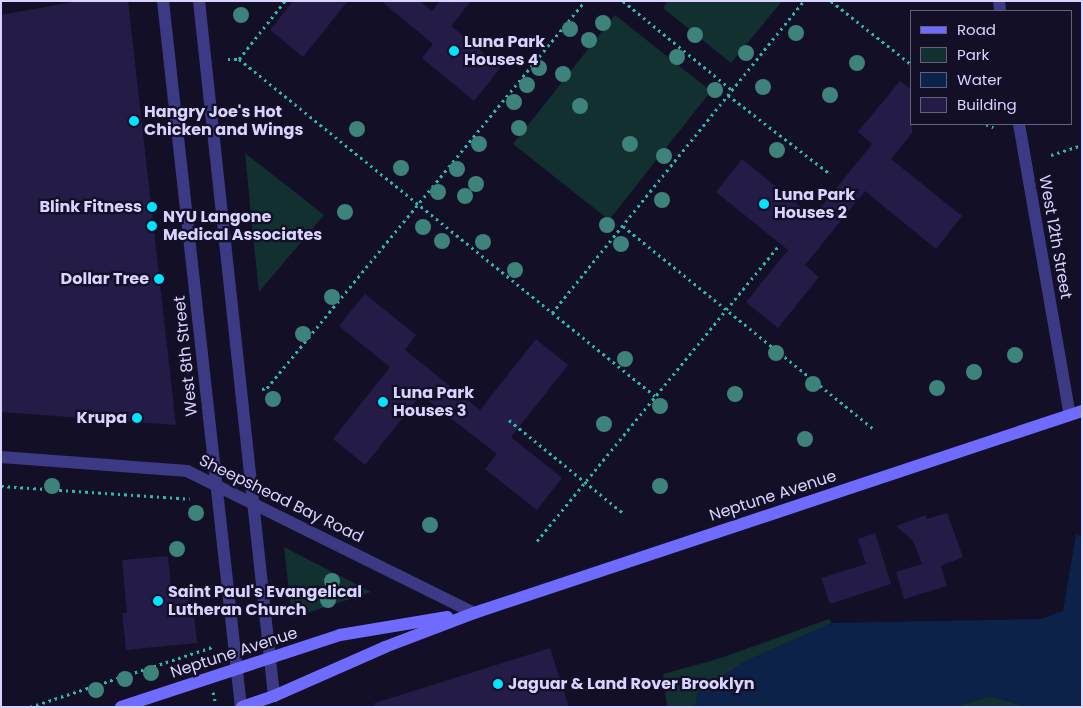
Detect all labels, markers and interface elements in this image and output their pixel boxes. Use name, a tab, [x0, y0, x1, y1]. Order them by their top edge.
legend	[910, 10, 1073, 125]
text: Road	[957, 19, 996, 40]
place label: Luna Park Houses 4	[464, 32, 545, 70]
text: Park	[957, 44, 989, 65]
marker: Luna Park Houses 4	[448, 45, 460, 57]
text: Water	[957, 69, 1002, 90]
text: Building	[957, 94, 1017, 115]
place label: Hangry Joe's Hot Chicken and Wings	[144, 102, 303, 140]
marker: Hangry Joe's Hot Chicken and Wings	[128, 115, 140, 127]
street label: West 12th Street	[1035, 174, 1075, 300]
place label: Luna Park Houses 2	[774, 185, 855, 223]
place label: Blink Fitness	[39, 197, 142, 217]
marker: Luna Park Houses 2	[758, 198, 770, 210]
marker: Blink Fitness	[146, 201, 158, 213]
place label: NYU Langone Medical Associates	[163, 207, 322, 245]
marker: NYU Langone Medical Associates	[145, 219, 159, 233]
place label: Dollar Tree	[61, 269, 149, 289]
marker: Dollar Tree	[153, 273, 165, 285]
street label: West 8th Street	[170, 295, 202, 417]
place label: Luna Park Houses 3	[393, 383, 474, 421]
marker: Luna Park Houses 3	[377, 396, 389, 408]
place label: Krupa	[76, 408, 127, 428]
marker: Krupa	[131, 412, 143, 424]
street label: Sheepshead Bay Road	[196, 451, 366, 547]
street label: Neptune Avenue	[707, 466, 839, 526]
place label: Saint Paul's Evangelical Lutheran Church	[168, 582, 362, 620]
marker: Saint Paul's Evangelical Lutheran Church	[152, 595, 164, 607]
street label: Neptune Avenue	[168, 623, 300, 683]
place label: Jaguar & Land Rover Brooklyn	[508, 674, 755, 694]
marker: Jaguar & Land Rover Brooklyn	[492, 678, 504, 690]

